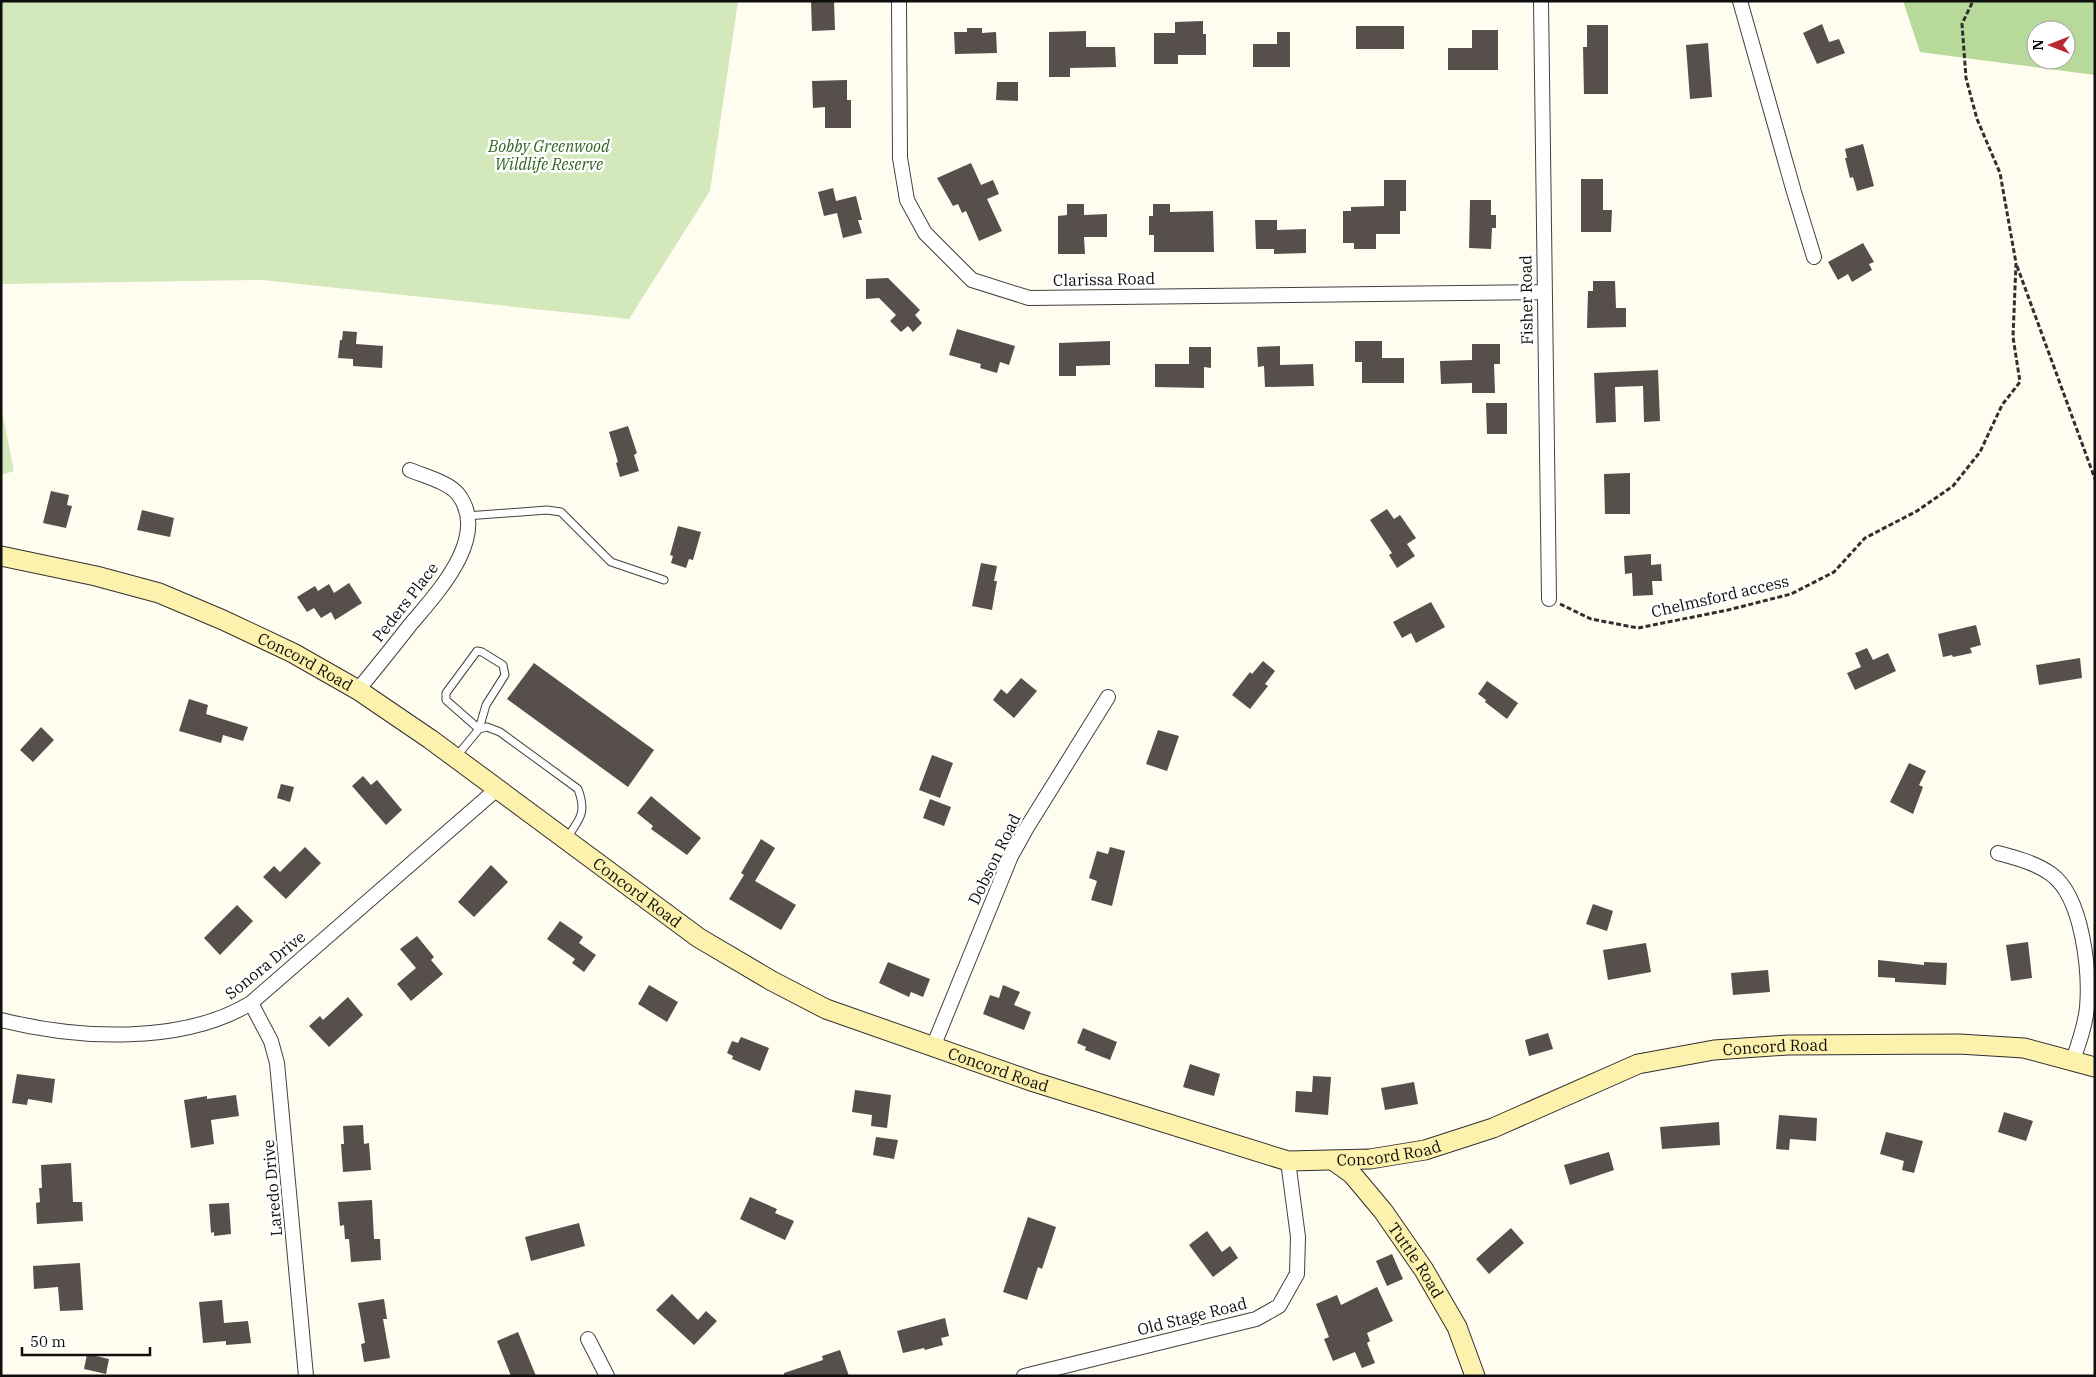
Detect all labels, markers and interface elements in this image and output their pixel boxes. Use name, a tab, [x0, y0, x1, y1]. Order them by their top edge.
north arrow	[2026, 20, 2076, 70]
text: N	[2029, 39, 2047, 51]
park label: Bobby Greenwood Wildlife Reserve	[487, 136, 610, 174]
street label: Fisher Road	[1515, 255, 1537, 345]
street label: Clarissa Road	[1053, 268, 1156, 290]
street label: Peders Place	[368, 558, 442, 646]
street label: Chelmsford access	[1649, 570, 1791, 622]
street label: Concord Road	[254, 628, 357, 695]
street label: Dobson Road	[963, 810, 1025, 908]
street label: Concord Road	[589, 853, 686, 932]
street label: Sonora Drive	[221, 927, 309, 1003]
street label: Concord Road	[1722, 1035, 1828, 1059]
street label: Concord Road	[945, 1043, 1052, 1096]
street label: Concord Road	[1336, 1135, 1444, 1170]
street label: Laredo Drive	[258, 1139, 286, 1237]
street label: Tuttle Road	[1384, 1219, 1448, 1302]
street label: Old Stage Road	[1135, 1293, 1249, 1339]
scale bar	[22, 1324, 150, 1356]
text: 50 m	[30, 1332, 66, 1351]

